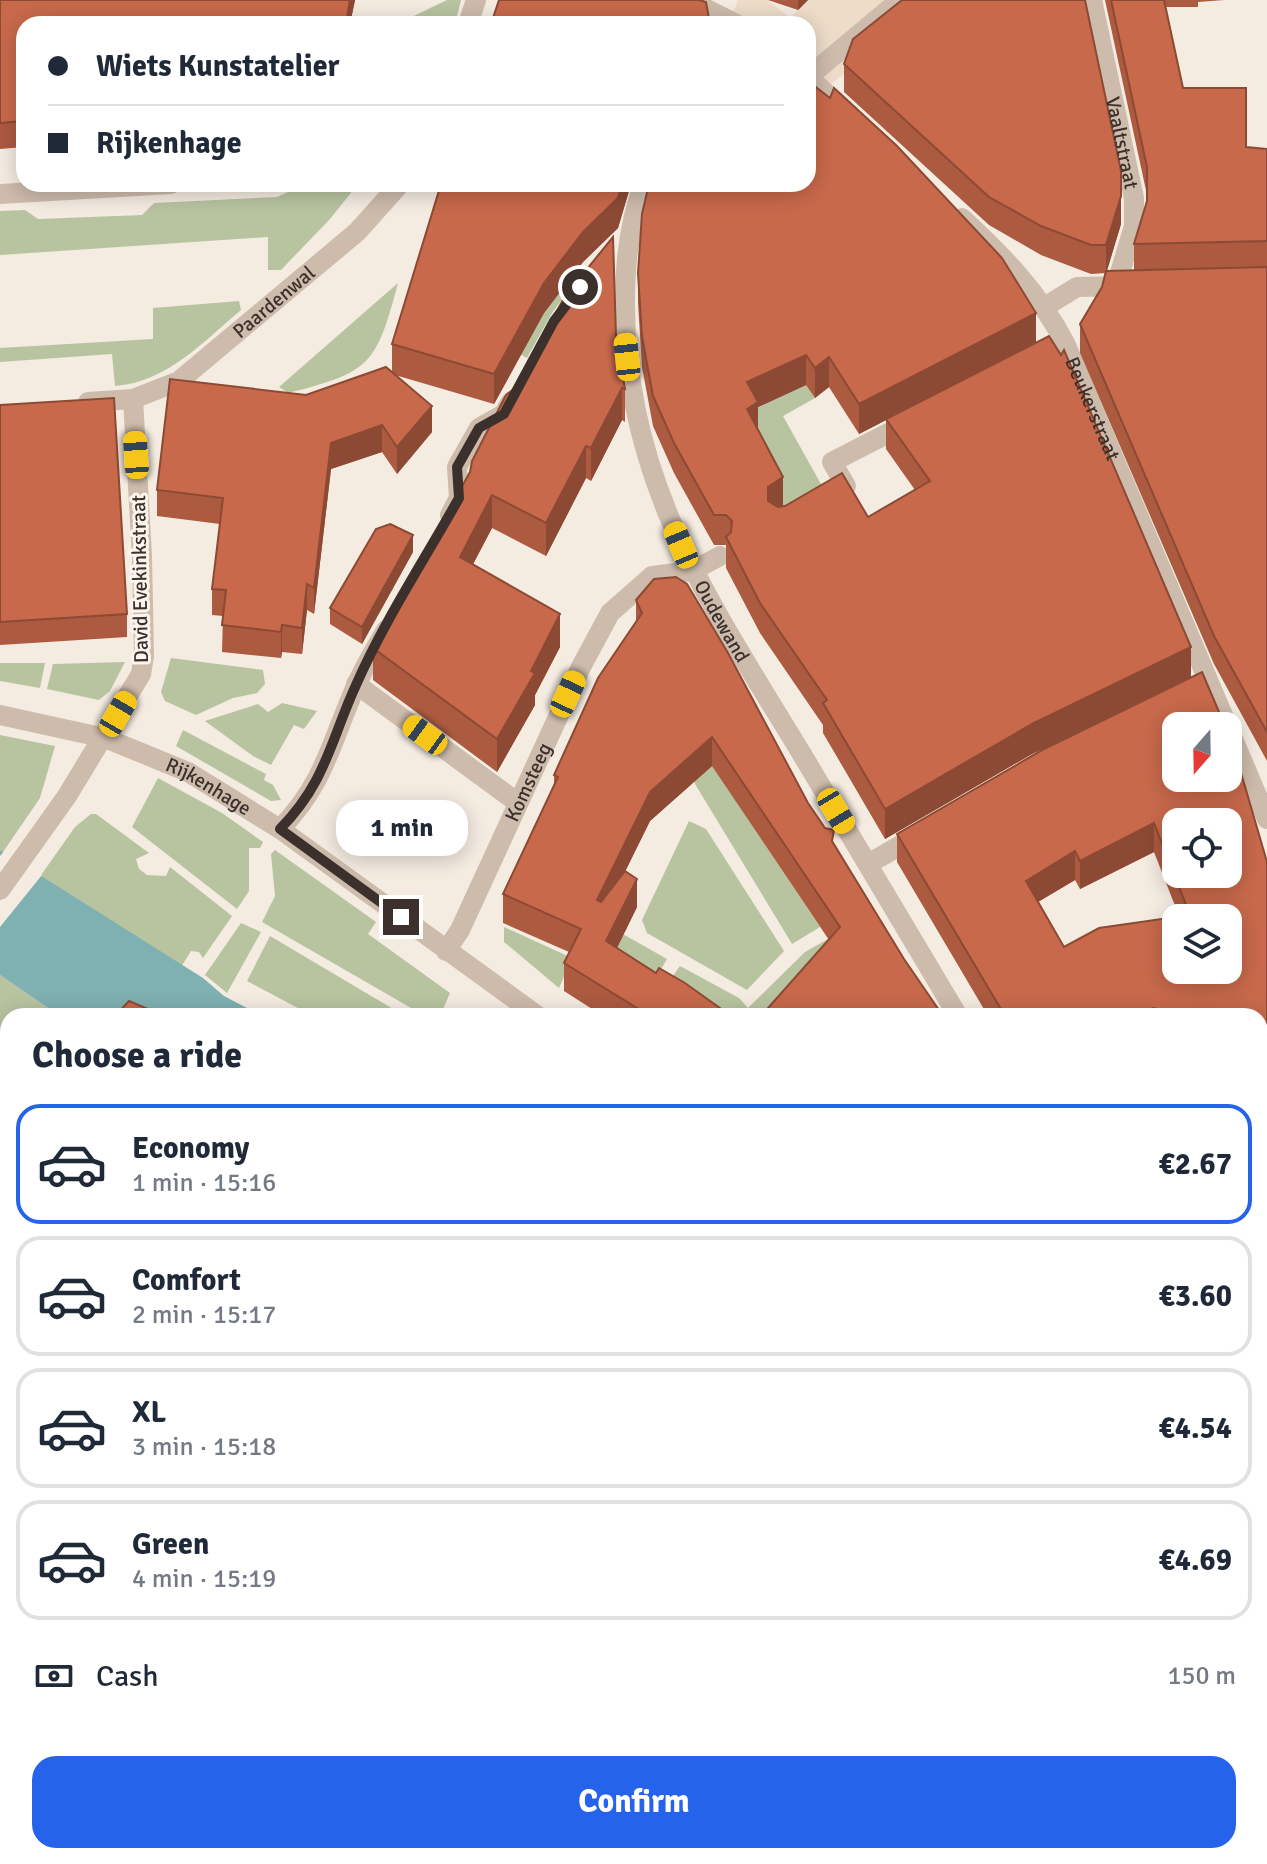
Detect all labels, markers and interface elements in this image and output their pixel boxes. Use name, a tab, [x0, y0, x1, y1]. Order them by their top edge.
text: Wiets Kunstatelier	[96, 48, 339, 85]
street label: Vaaltstraat	[1100, 94, 1144, 191]
text: Rijkenhage	[96, 125, 242, 162]
street label: Paardenwal	[227, 260, 320, 343]
route start	[562, 269, 598, 305]
car	[613, 332, 641, 382]
street label: Beukerstraat	[1060, 353, 1126, 464]
car	[122, 430, 150, 480]
street label: David Evekinkstraat	[126, 495, 154, 663]
car	[661, 518, 701, 572]
street label: Oudewand	[689, 576, 755, 667]
car	[547, 667, 589, 721]
car	[96, 687, 140, 741]
car	[399, 711, 451, 759]
north arrow	[1162, 712, 1242, 792]
map controls	[1162, 712, 1242, 984]
street label: Komsteeg	[499, 739, 557, 826]
street label: Rijkenhage	[162, 752, 256, 821]
car	[813, 784, 859, 838]
callout: 1 min	[335, 801, 467, 857]
button: locate	[1162, 808, 1242, 888]
text: 1 min	[371, 812, 433, 844]
route end	[383, 899, 419, 935]
button: layers	[1162, 904, 1242, 984]
text: Choose a ride	[32, 1033, 242, 1078]
icon: car	[36, 1128, 108, 1200]
text: Economy	[132, 1130, 249, 1167]
text: €2.67	[1159, 1146, 1232, 1183]
text: 1 min · 15:16	[132, 1167, 276, 1199]
icon: car	[36, 1260, 108, 1332]
text: Comfort	[132, 1262, 241, 1299]
text: €3.60	[1159, 1278, 1232, 1315]
text: 2 min · 15:17	[132, 1299, 276, 1331]
icon: car	[36, 1392, 108, 1464]
text: XL	[132, 1394, 166, 1431]
text: €4.54	[1159, 1410, 1232, 1447]
text: 3 min · 15:18	[132, 1431, 276, 1463]
icon: car	[36, 1524, 108, 1596]
text: Green	[132, 1526, 209, 1563]
text: €4.69	[1159, 1542, 1232, 1579]
text: 4 min · 15:19	[132, 1563, 276, 1595]
icon: cash	[32, 1654, 76, 1698]
text: Cash	[96, 1658, 159, 1695]
text: 150 m	[1167, 1660, 1236, 1692]
button: Confirm	[32, 1756, 1236, 1848]

